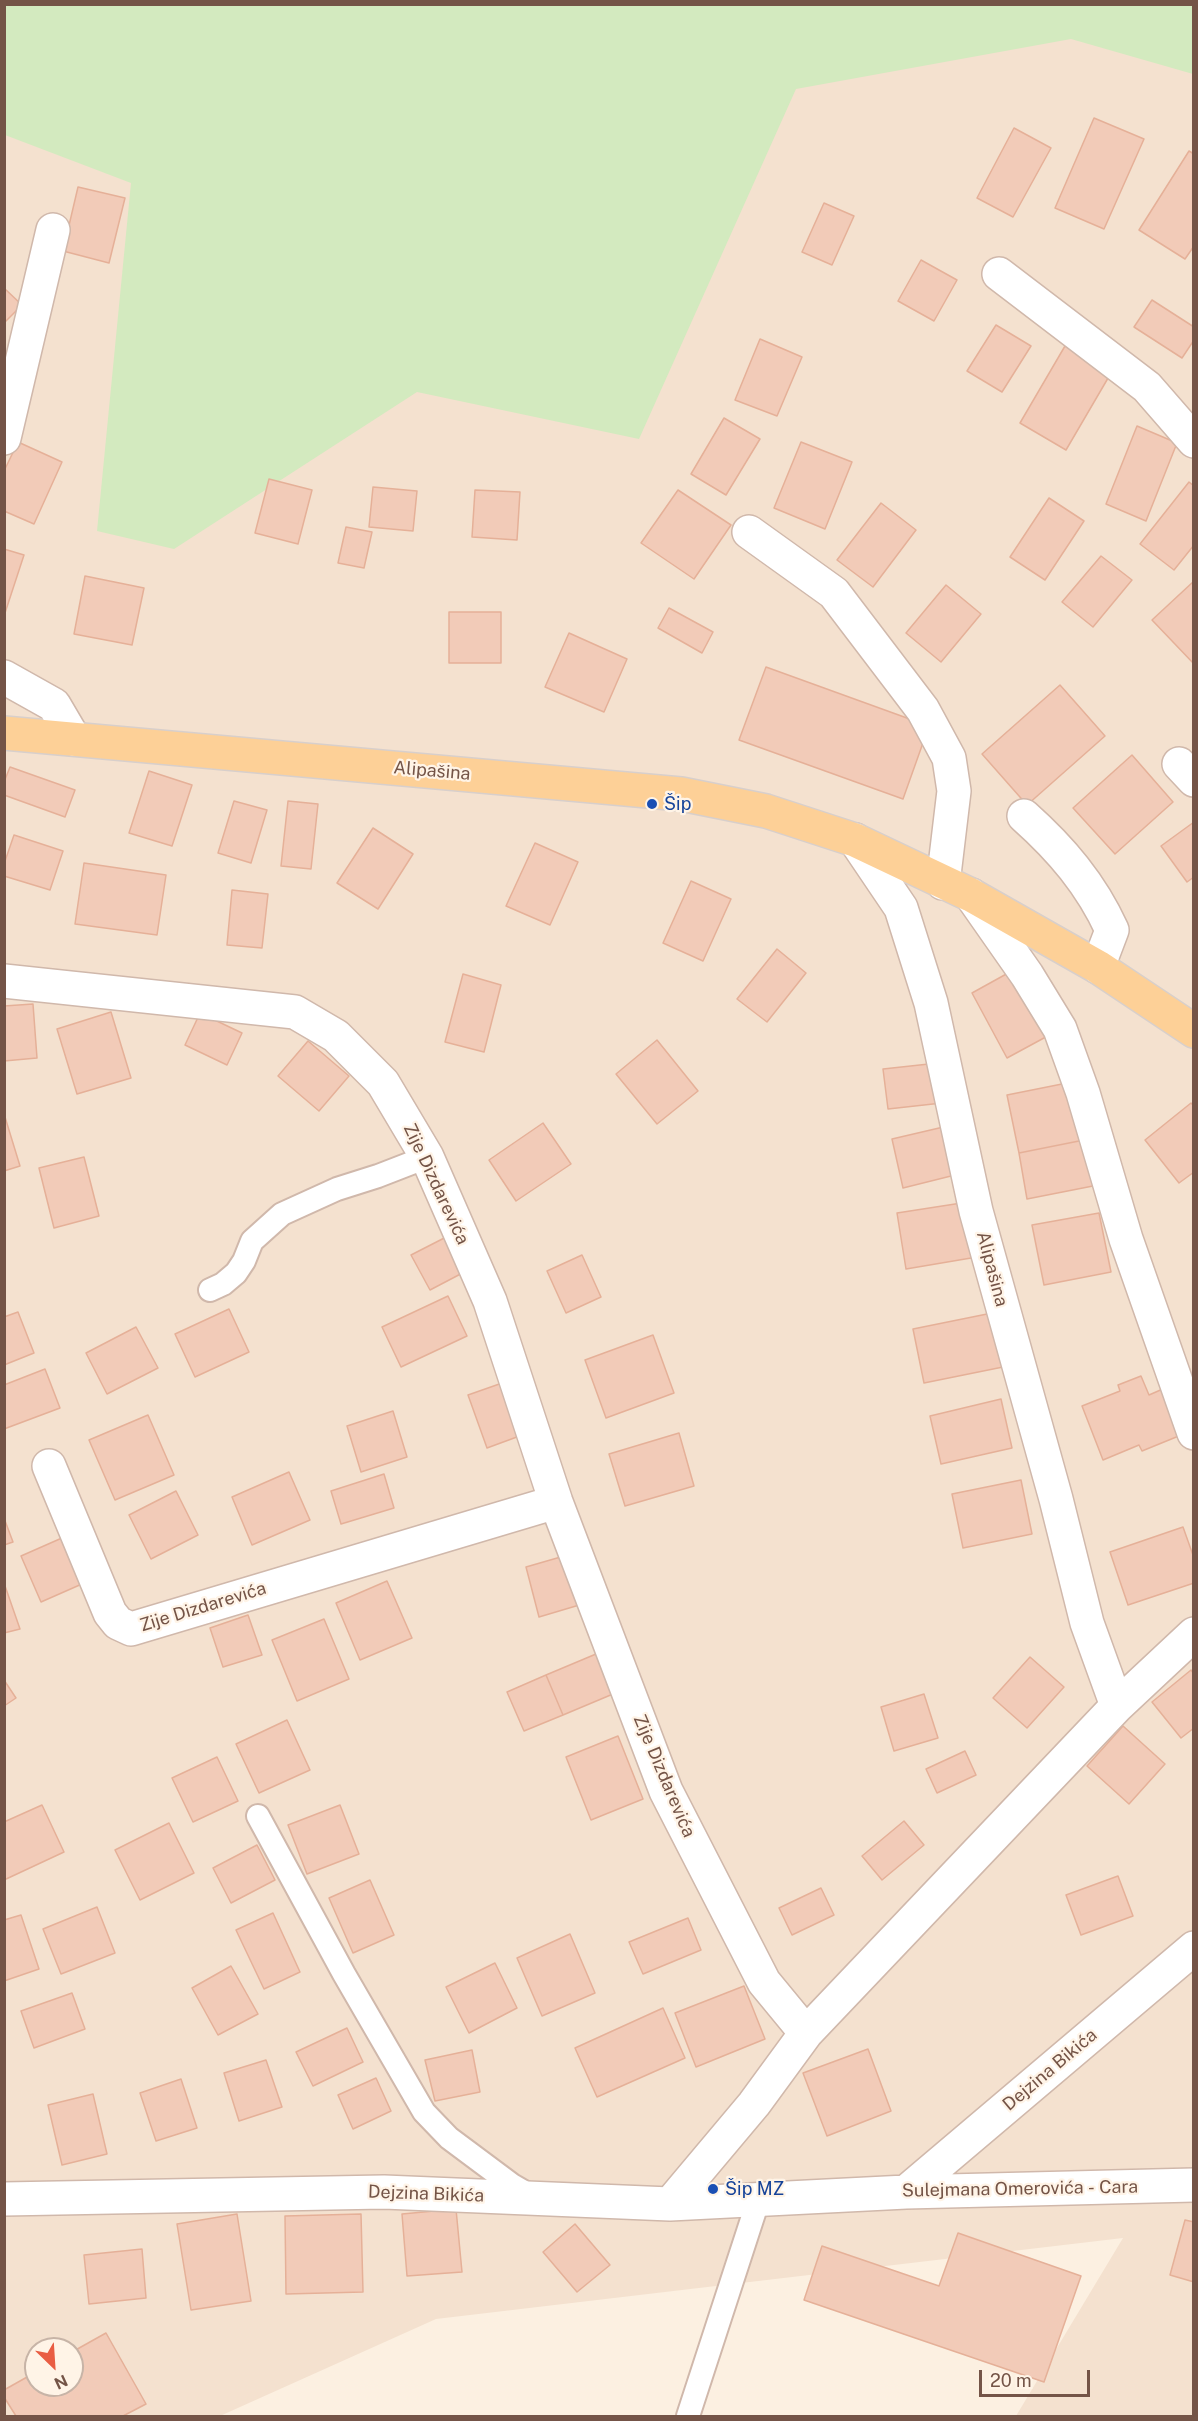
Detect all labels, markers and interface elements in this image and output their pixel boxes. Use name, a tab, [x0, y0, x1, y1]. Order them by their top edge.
street label: Alipašina	[393, 757, 471, 785]
place label: Šip	[664, 793, 691, 815]
marker: Šip	[645, 797, 659, 811]
street label: Zije Dizdarevića	[398, 1120, 474, 1248]
street label: Alipašina	[972, 1229, 1012, 1309]
street label: Zije Dizdarevića	[137, 1577, 269, 1637]
street label: Zije Dizdarevića	[628, 1711, 700, 1841]
street label: Dejzina Bikića	[999, 2024, 1101, 2116]
street label: Sulejmana Omerovića - Cara	[902, 2176, 1138, 2202]
place label: Šip MZ	[725, 2178, 784, 2200]
street label: Dejzina Bikića	[368, 2181, 484, 2207]
marker: Šip MZ	[706, 2182, 720, 2196]
north arrow	[24, 2337, 84, 2397]
scale bar	[982, 2358, 1093, 2396]
text: 20 m	[990, 2370, 1032, 2391]
text: N	[51, 2371, 71, 2393]

